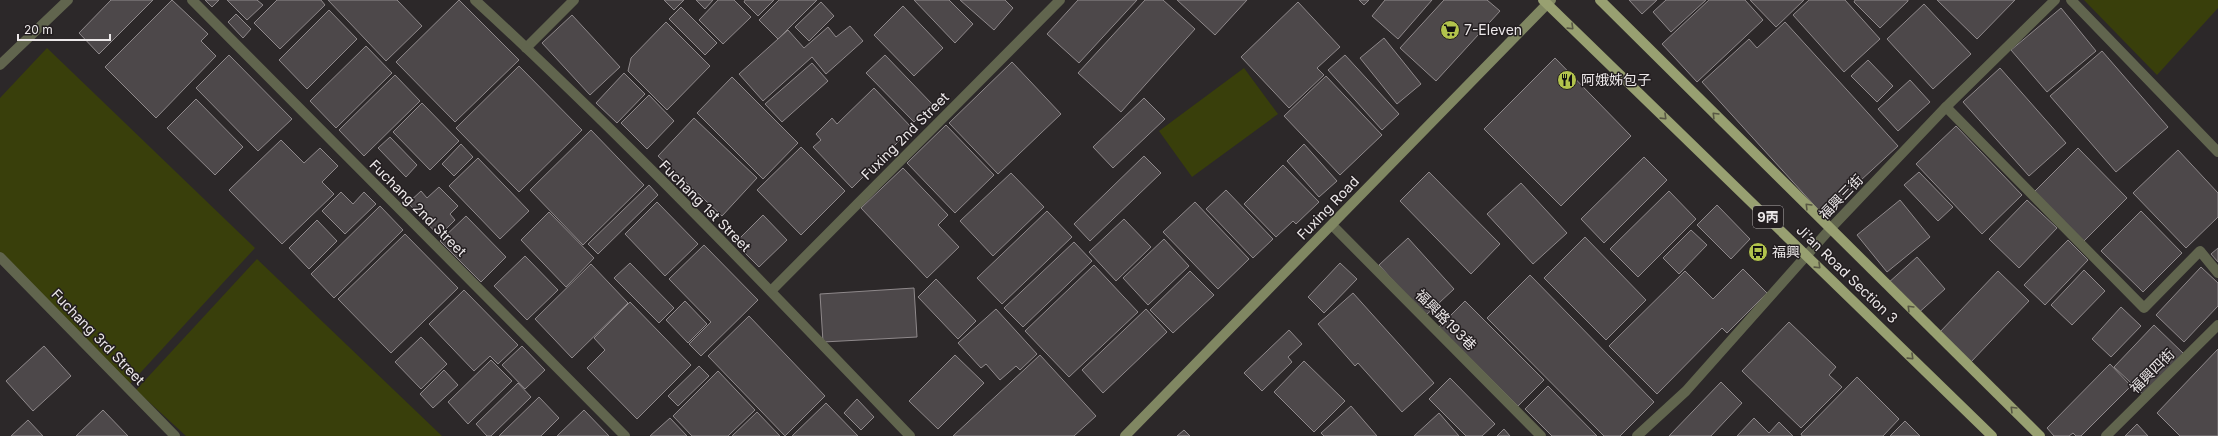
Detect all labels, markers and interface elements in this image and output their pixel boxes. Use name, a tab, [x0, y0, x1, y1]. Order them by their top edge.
scale bar	[18, 16, 110, 42]
supermarket icon: 7-Eleven	[1439, 19, 1461, 41]
place label: 7-Eleven	[1464, 21, 1522, 38]
text: 20 m	[24, 22, 53, 37]
one-way arrow	[1566, 22, 1574, 30]
restaurant icon: 阿娥姊包子	[1556, 69, 1578, 91]
place label: 阿娥姊包子	[1581, 71, 1651, 88]
street label: Fuxing 2nd Street	[857, 88, 952, 183]
one-way arrow	[1659, 112, 1667, 120]
one-way arrow	[1712, 112, 1720, 120]
street label: Fuchang 2nd Street	[366, 156, 471, 260]
street label: Fuchang 1st Street	[656, 156, 755, 255]
street label: 福興三街	[1815, 171, 1866, 223]
street label: Fuxing Road	[1293, 172, 1362, 243]
one-way arrow	[1805, 203, 1813, 211]
road number: 9丙	[1753, 206, 1783, 228]
street label: Ji’an Road Section 3	[1793, 221, 1902, 326]
bus stop icon: 福興	[1747, 241, 1769, 263]
place label: 福興	[1772, 243, 1800, 260]
one-way arrow	[1813, 261, 1821, 269]
street label: Fuchang 3rd Street	[48, 285, 149, 388]
street label: 福興路193巷	[1412, 286, 1480, 354]
one-way arrow	[1907, 305, 1915, 312]
street label: 福興四街	[2126, 345, 2177, 396]
one-way arrow	[1906, 352, 1914, 360]
one-way arrow	[2010, 406, 2018, 414]

